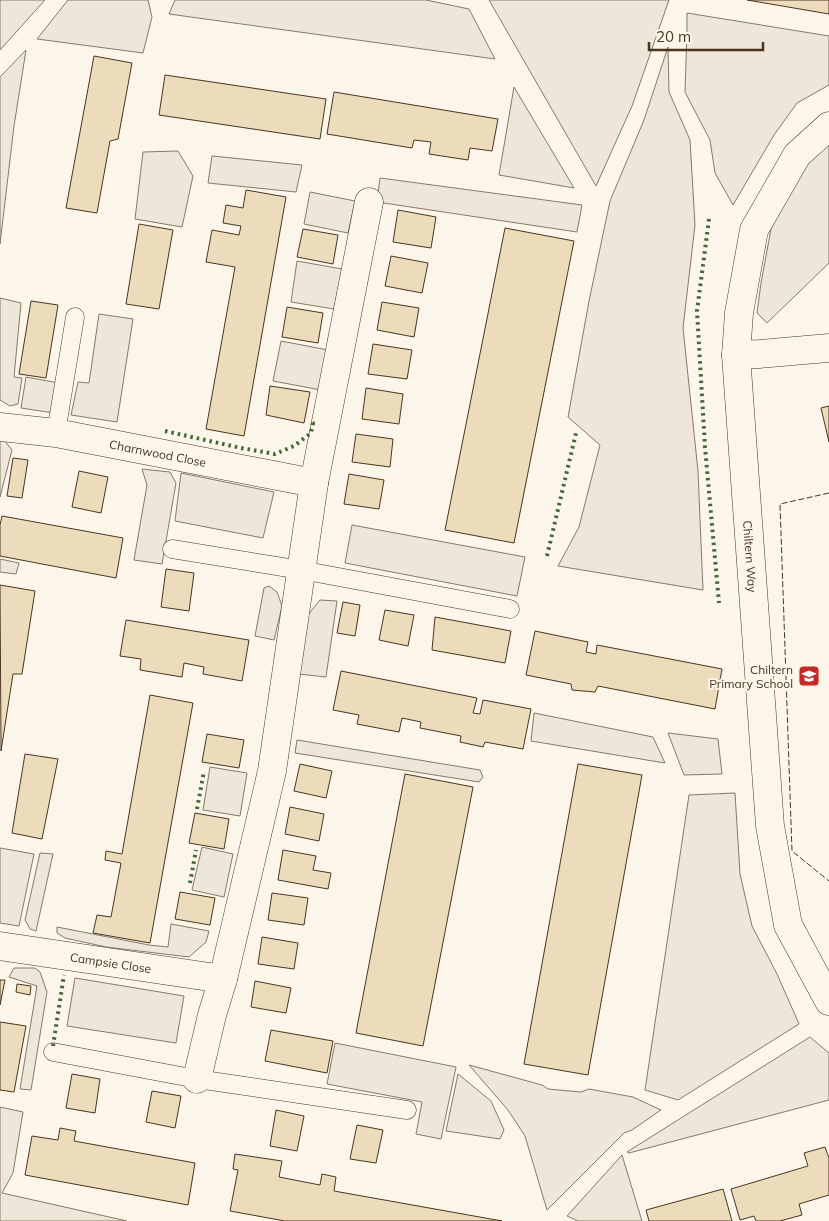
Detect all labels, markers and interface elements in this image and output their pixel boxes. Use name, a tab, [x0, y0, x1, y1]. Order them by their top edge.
scale bar	[649, 20, 763, 52]
text: 20 m	[656, 27, 691, 46]
street label: Charnwood Close	[108, 436, 208, 469]
street label: Chiltern Way	[740, 520, 761, 594]
place label: Chiltern Primary School	[709, 662, 793, 691]
school or university icon: Chiltern Primary School	[797, 664, 821, 688]
street label: Campsie Close	[69, 949, 152, 976]

